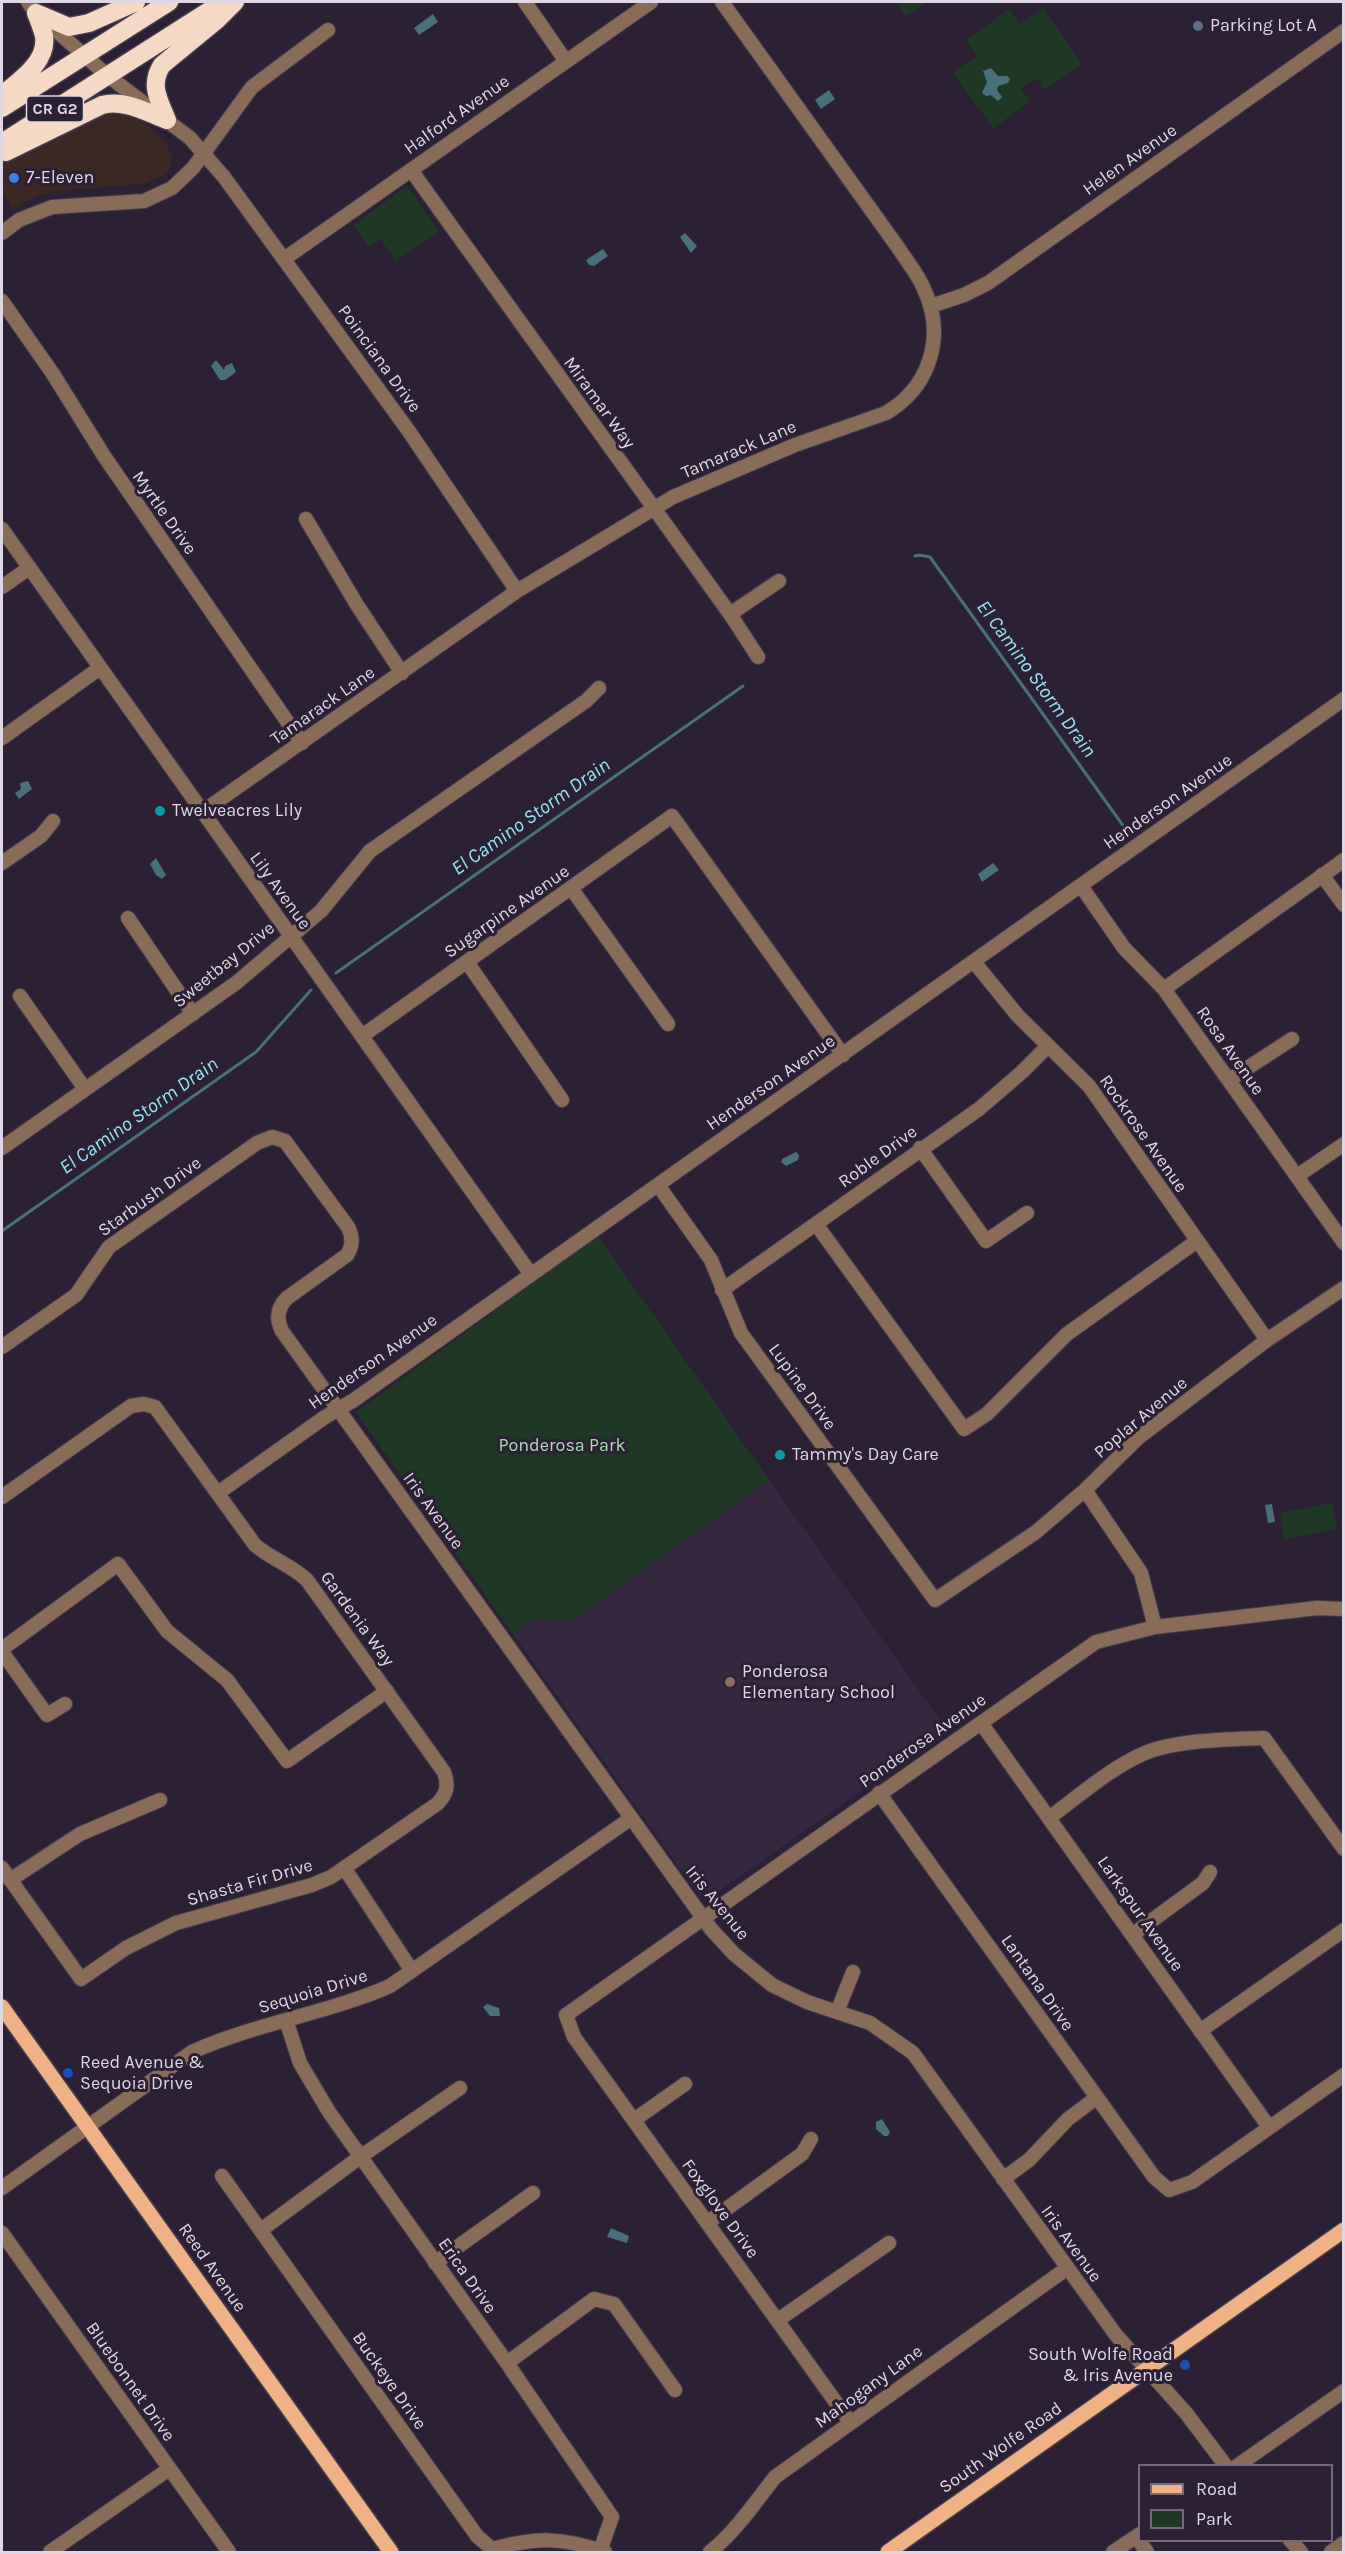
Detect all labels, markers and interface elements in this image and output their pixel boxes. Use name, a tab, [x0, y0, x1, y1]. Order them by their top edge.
place label: Parking Lot A	[1210, 15, 1317, 37]
marker: Parking Lot A	[1191, 19, 1205, 33]
street label: Halford Avenue	[400, 71, 514, 159]
road number: CR G2	[26, 96, 84, 122]
street label: Helen Avenue	[1079, 120, 1181, 200]
place label: 7-Eleven	[26, 167, 94, 189]
marker: 7-Eleven	[7, 171, 21, 185]
street label: Poinciana Drive	[333, 301, 425, 417]
street label: Miramar Way	[558, 353, 640, 453]
street label: Tamarack Lane	[678, 416, 800, 484]
street label: Myrtle Drive	[127, 467, 201, 559]
water label: El Camino Storm Drain	[971, 596, 1101, 762]
street label: Tamarack Lane	[267, 662, 379, 750]
street label: Henderson Avenue	[1099, 749, 1237, 855]
water label: El Camino Storm Drain	[447, 753, 615, 881]
place label: Twelveacres Lily	[172, 800, 302, 822]
marker: Twelveacres Lily	[153, 804, 167, 818]
street label: Lily Avenue	[245, 848, 315, 934]
street label: Sugarpine Avenue	[440, 861, 574, 963]
street label: Sweetbay Drive	[169, 917, 279, 1013]
street label: Rosa Avenue	[1191, 1002, 1269, 1100]
street label: Henderson Avenue	[702, 1030, 840, 1136]
water label: El Camino Storm Drain	[55, 1052, 223, 1180]
street label: Rockrose Avenue	[1094, 1071, 1192, 1197]
street label: Roble Drive	[834, 1121, 922, 1193]
street label: Starbush Drive	[94, 1152, 206, 1242]
street label: Henderson Avenue	[304, 1309, 442, 1415]
street label: Lupine Drive	[763, 1340, 841, 1434]
street label: Poplar Avenue	[1090, 1373, 1192, 1463]
park label: Ponderosa Park	[498, 1435, 626, 1457]
place label: Tammy's Day Care	[792, 1444, 939, 1466]
marker: Tammy's Day Care	[773, 1448, 787, 1462]
street label: Iris Avenue	[398, 1468, 468, 1554]
street label: Gardenia Way	[315, 1567, 399, 1671]
place label: Ponderosa Elementary School	[742, 1661, 895, 1704]
marker: Ponderosa Elementary School	[723, 1675, 737, 1689]
street label: Ponderosa Avenue	[855, 1689, 991, 1793]
street label: Larkspur Avenue	[1092, 1852, 1188, 1976]
street label: Shasta Fir Drive	[185, 1855, 315, 1911]
street label: Iris Avenue	[680, 1861, 754, 1945]
street label: Lantana Drive	[996, 1931, 1078, 2035]
street label: Sequoia Drive	[256, 1965, 370, 2019]
place label: Reed Avenue & Sequoia Drive	[80, 2052, 204, 2094]
marker: Reed Avenue & Sequoia Drive	[61, 2066, 75, 2080]
street label: Foxglove Drive	[677, 2155, 763, 2263]
street label: Iris Avenue	[1036, 2201, 1106, 2287]
street label: Reed Avenue	[173, 2219, 251, 2317]
street label: Erica Drive	[433, 2234, 501, 2318]
street label: Bluebonnet Drive	[81, 2318, 179, 2446]
street label: Buckeye Drive	[347, 2328, 431, 2434]
street label: Mahogany Lane	[811, 2341, 927, 2433]
place label: South Wolfe Road & Iris Avenue	[1028, 2344, 1173, 2386]
marker: South Wolfe Road & Iris Avenue	[1178, 2358, 1192, 2372]
street label: South Wolfe Road	[935, 2398, 1067, 2498]
legend	[1138, 2464, 1333, 2542]
text: Road	[1196, 2478, 1237, 2500]
text: Park	[1196, 2508, 1233, 2530]

